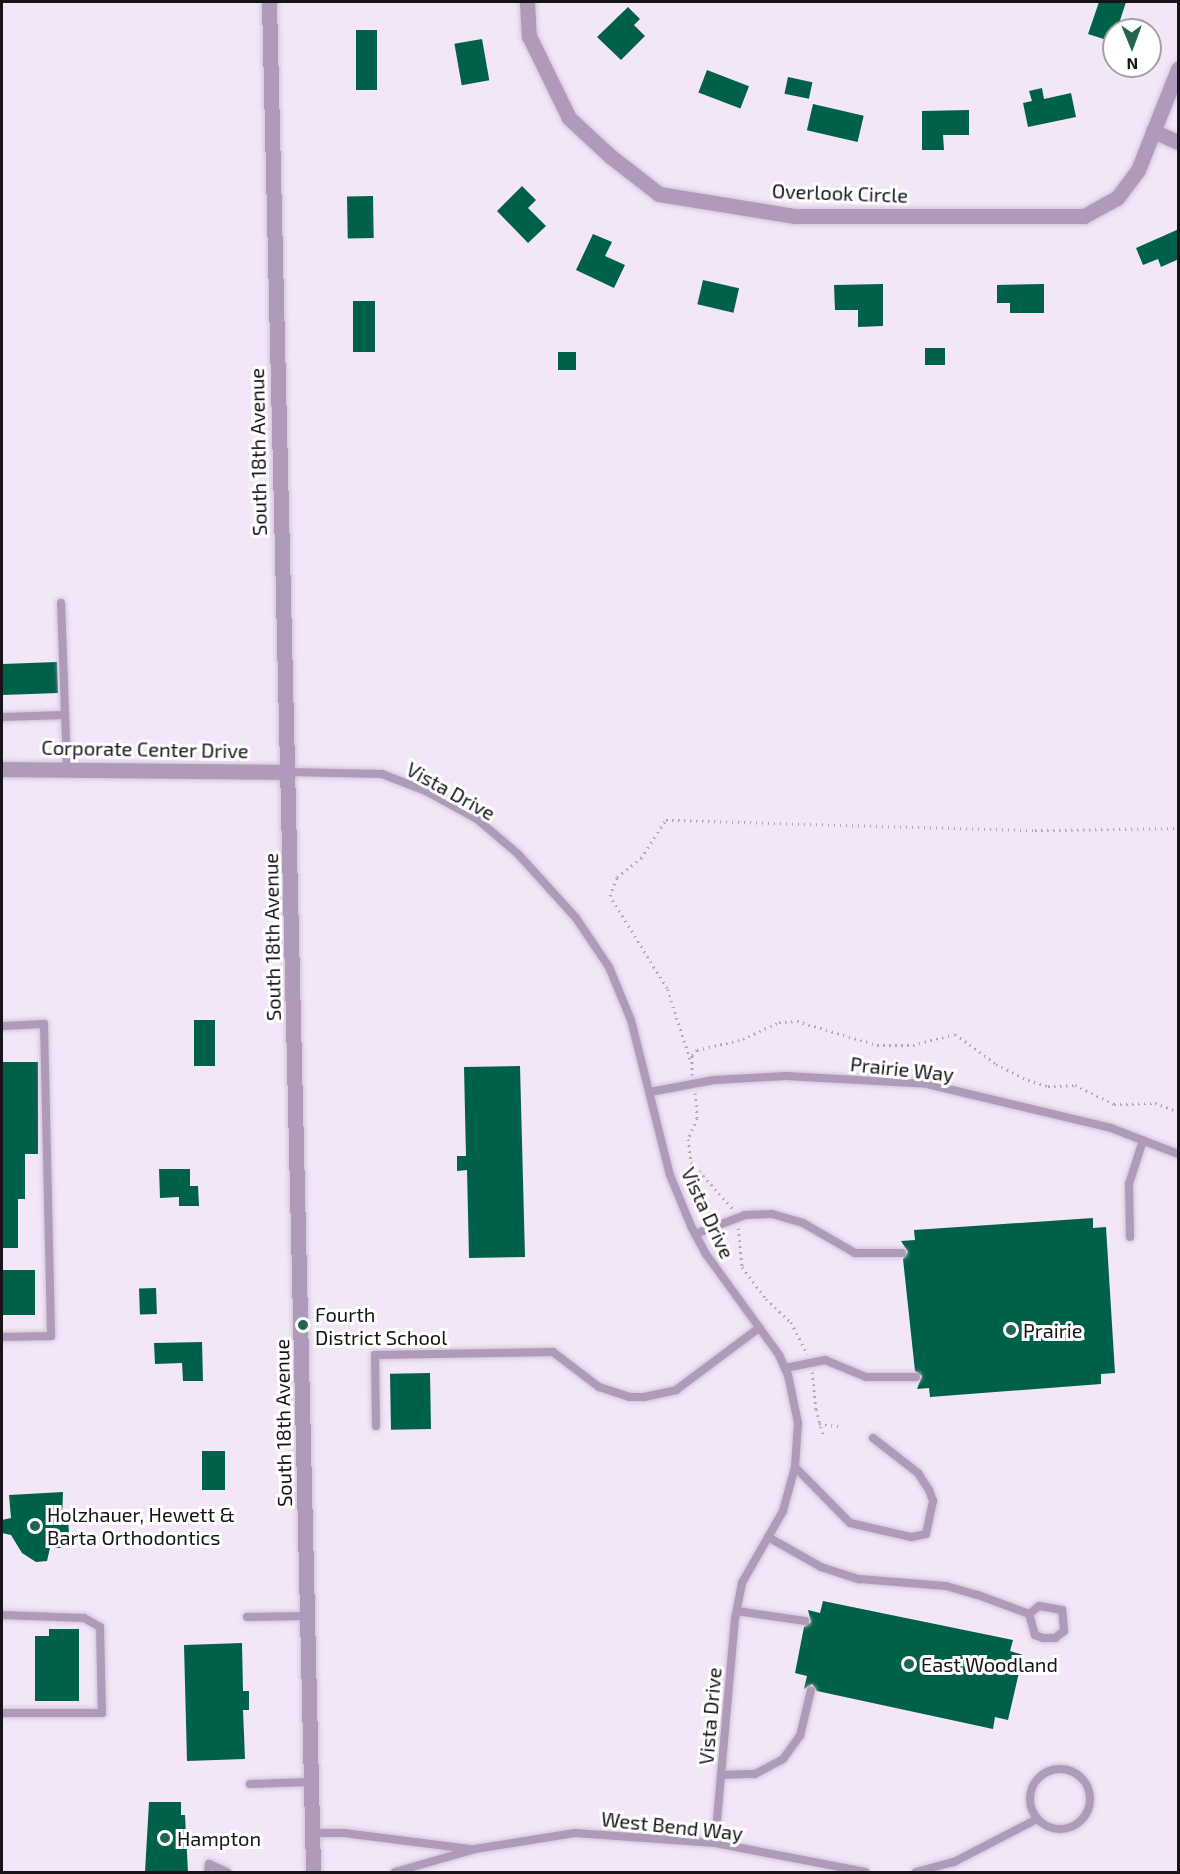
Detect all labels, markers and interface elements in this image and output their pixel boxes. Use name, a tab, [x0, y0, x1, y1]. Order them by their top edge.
north arrow	[1102, 18, 1162, 78]
text: N	[1126, 55, 1138, 74]
street label: Overlook Circle	[771, 179, 909, 207]
street label: South 18th Avenue	[245, 368, 271, 536]
street label: Corporate Center Drive	[41, 735, 249, 763]
street label: Vista Drive	[402, 757, 500, 825]
street label: South 18th Avenue	[259, 853, 285, 1021]
street label: Prairie Way	[849, 1052, 955, 1086]
street label: Vista Drive	[676, 1164, 740, 1262]
place label: Fourth District School	[315, 1302, 447, 1349]
marker: Fourth District School	[296, 1318, 310, 1332]
place label: Prairie	[1023, 1318, 1082, 1342]
marker: Prairie	[1004, 1323, 1018, 1337]
street label: South 18th Avenue	[270, 1339, 296, 1507]
place label: Holzhauer, Hewett & Barta Orthodontics	[47, 1502, 235, 1549]
marker: Holzhauer, Hewett & Barta Orthodontics	[28, 1519, 42, 1533]
place label: East Woodland	[921, 1652, 1058, 1676]
marker: East Woodland	[902, 1657, 916, 1671]
street label: Vista Drive	[694, 1666, 726, 1766]
street label: West Bend Way	[600, 1807, 744, 1845]
place label: Hampton	[177, 1826, 261, 1850]
marker: Hampton	[158, 1831, 172, 1845]

